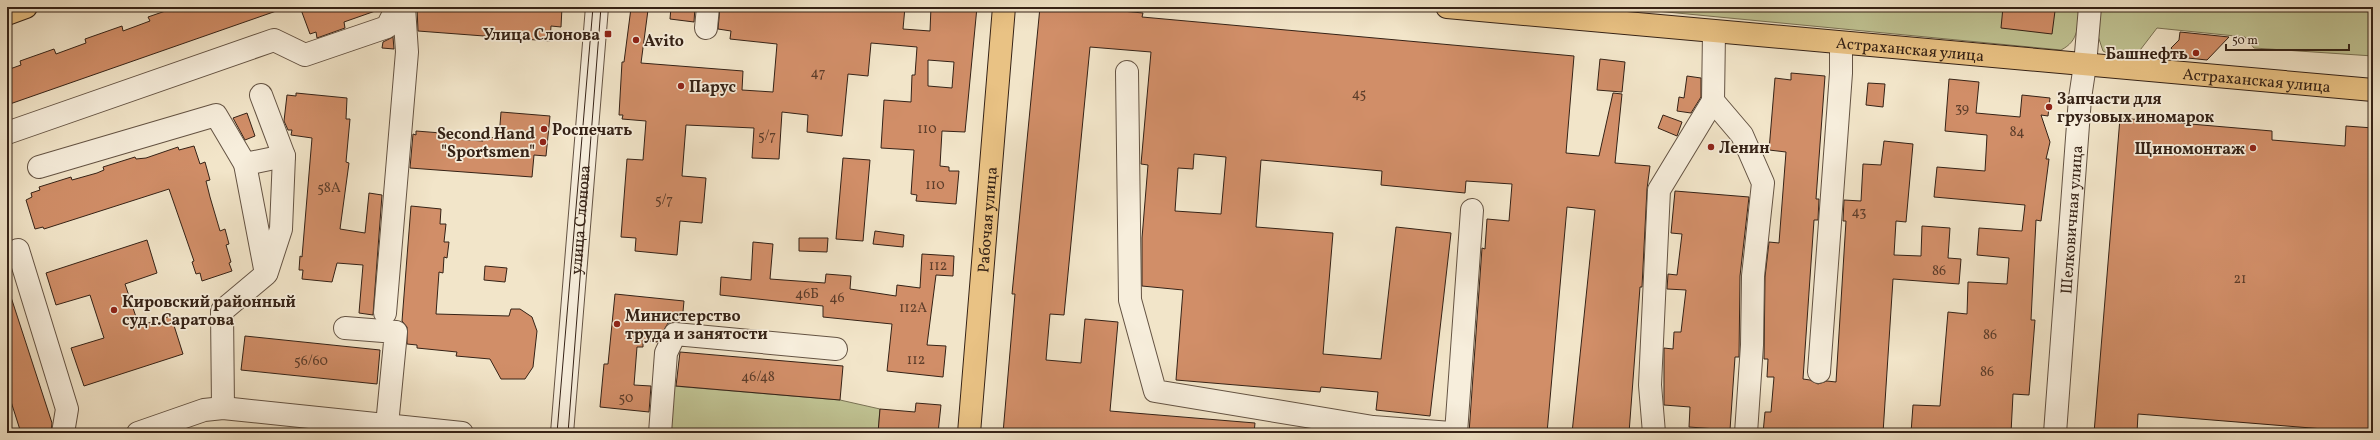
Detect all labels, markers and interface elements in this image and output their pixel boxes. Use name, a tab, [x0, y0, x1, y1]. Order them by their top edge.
place label: Улица Слонова	[483, 25, 600, 47]
scale bar	[2226, 26, 2349, 52]
marker: Улица Слонова	[603, 29, 613, 39]
place label: Avito	[644, 31, 684, 53]
street label: Астраханская улица	[1835, 33, 1985, 68]
text: 50 m	[2232, 33, 2258, 49]
marker: Avito	[631, 35, 641, 45]
place label: Башнефть	[2106, 44, 2188, 66]
marker: Башнефть	[2191, 48, 2201, 58]
house number: 47	[810, 64, 826, 83]
street label: Астраханская улица	[2182, 64, 2332, 99]
place label: Парус	[689, 77, 736, 99]
marker: Парус	[676, 81, 686, 91]
house number: 45	[1352, 85, 1366, 104]
place label: Запчасти для грузовых иномарок	[2057, 89, 2215, 129]
house number: 39	[1955, 99, 1969, 118]
marker: Запчасти для грузовых иномарок	[2044, 102, 2054, 112]
place label: Роспечать	[552, 120, 632, 142]
house number: 110	[917, 120, 937, 139]
house number: 84	[2009, 123, 2025, 142]
place label: Second Hand "Sportsmen"	[437, 124, 535, 164]
marker: Роспечать	[539, 124, 549, 134]
house number: 5/7	[758, 127, 776, 146]
marker: Second Hand "Sportsmen"	[538, 137, 548, 147]
place label: Ленин	[1719, 138, 1770, 160]
place label: Щиномонтаж	[2135, 139, 2245, 161]
marker: Ленин	[1706, 142, 1716, 152]
marker: Щиномонтаж	[2248, 143, 2258, 153]
street label: Шелковичная улица	[2056, 145, 2089, 295]
street label: улица Слонова	[566, 164, 597, 276]
street label: Рабочая улица	[973, 166, 1004, 274]
house number: 110	[925, 176, 945, 195]
house number: 58А	[317, 179, 341, 198]
house number: 5/7	[655, 191, 673, 210]
house number: 43	[1852, 203, 1866, 222]
house number: 112	[929, 257, 947, 276]
house number: 86	[1932, 262, 1946, 281]
house number: 21	[2234, 270, 2246, 289]
house number: 46Б	[795, 285, 819, 304]
house number: 46	[829, 289, 845, 308]
place label: Кировский районный суд г.Саратова	[122, 292, 296, 332]
house number: 112А	[899, 299, 927, 318]
marker: Кировский районный суд г.Саратова	[109, 305, 119, 315]
place label: Министерство труда и занятости	[625, 306, 768, 346]
marker: Министерство труда и занятости	[612, 319, 622, 329]
house number: 86	[1983, 326, 1997, 345]
house number: 112	[907, 351, 925, 370]
house number: 56/60	[294, 352, 328, 371]
house number: 86	[1980, 363, 1994, 382]
house number: 46/48	[741, 368, 775, 387]
house number: 50	[619, 389, 633, 408]

